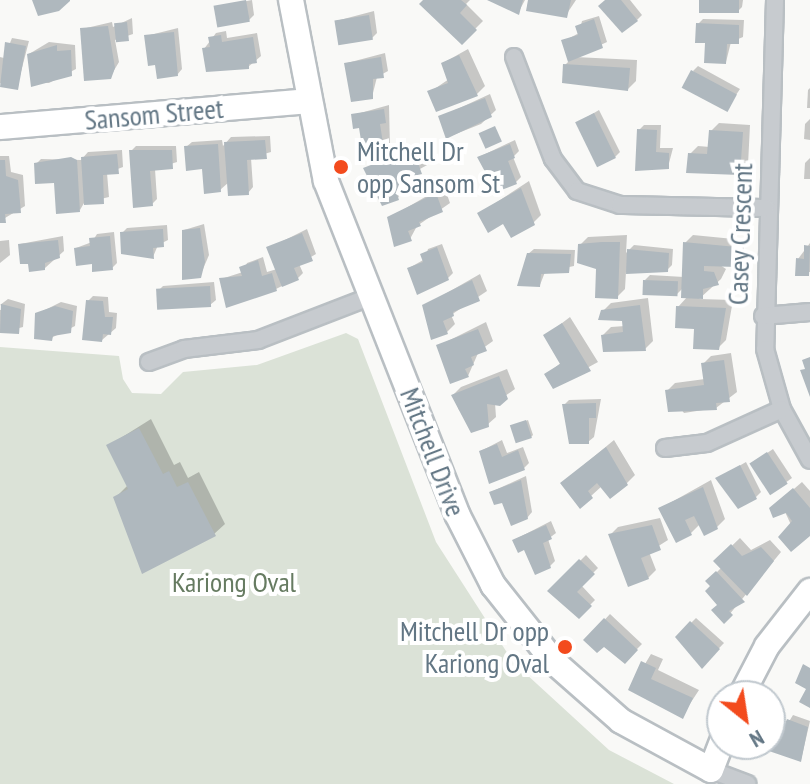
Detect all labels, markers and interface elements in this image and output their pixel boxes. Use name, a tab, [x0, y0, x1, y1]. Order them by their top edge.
street label: Sansom Street	[83, 91, 225, 137]
place label: Mitchell Dr opp Sansom St	[357, 134, 500, 200]
marker: Mitchell Dr opp Sansom St	[332, 158, 350, 176]
street label: Casey Crescent	[721, 162, 759, 306]
street label: Mitchell Drive	[393, 383, 473, 521]
park label: Kariong Oval	[172, 565, 296, 599]
place label: Mitchell Dr opp Kariong Oval	[400, 614, 549, 680]
marker: Mitchell Dr opp Kariong Oval	[556, 638, 574, 656]
north arrow	[706, 680, 786, 760]
text: N	[745, 724, 769, 754]

